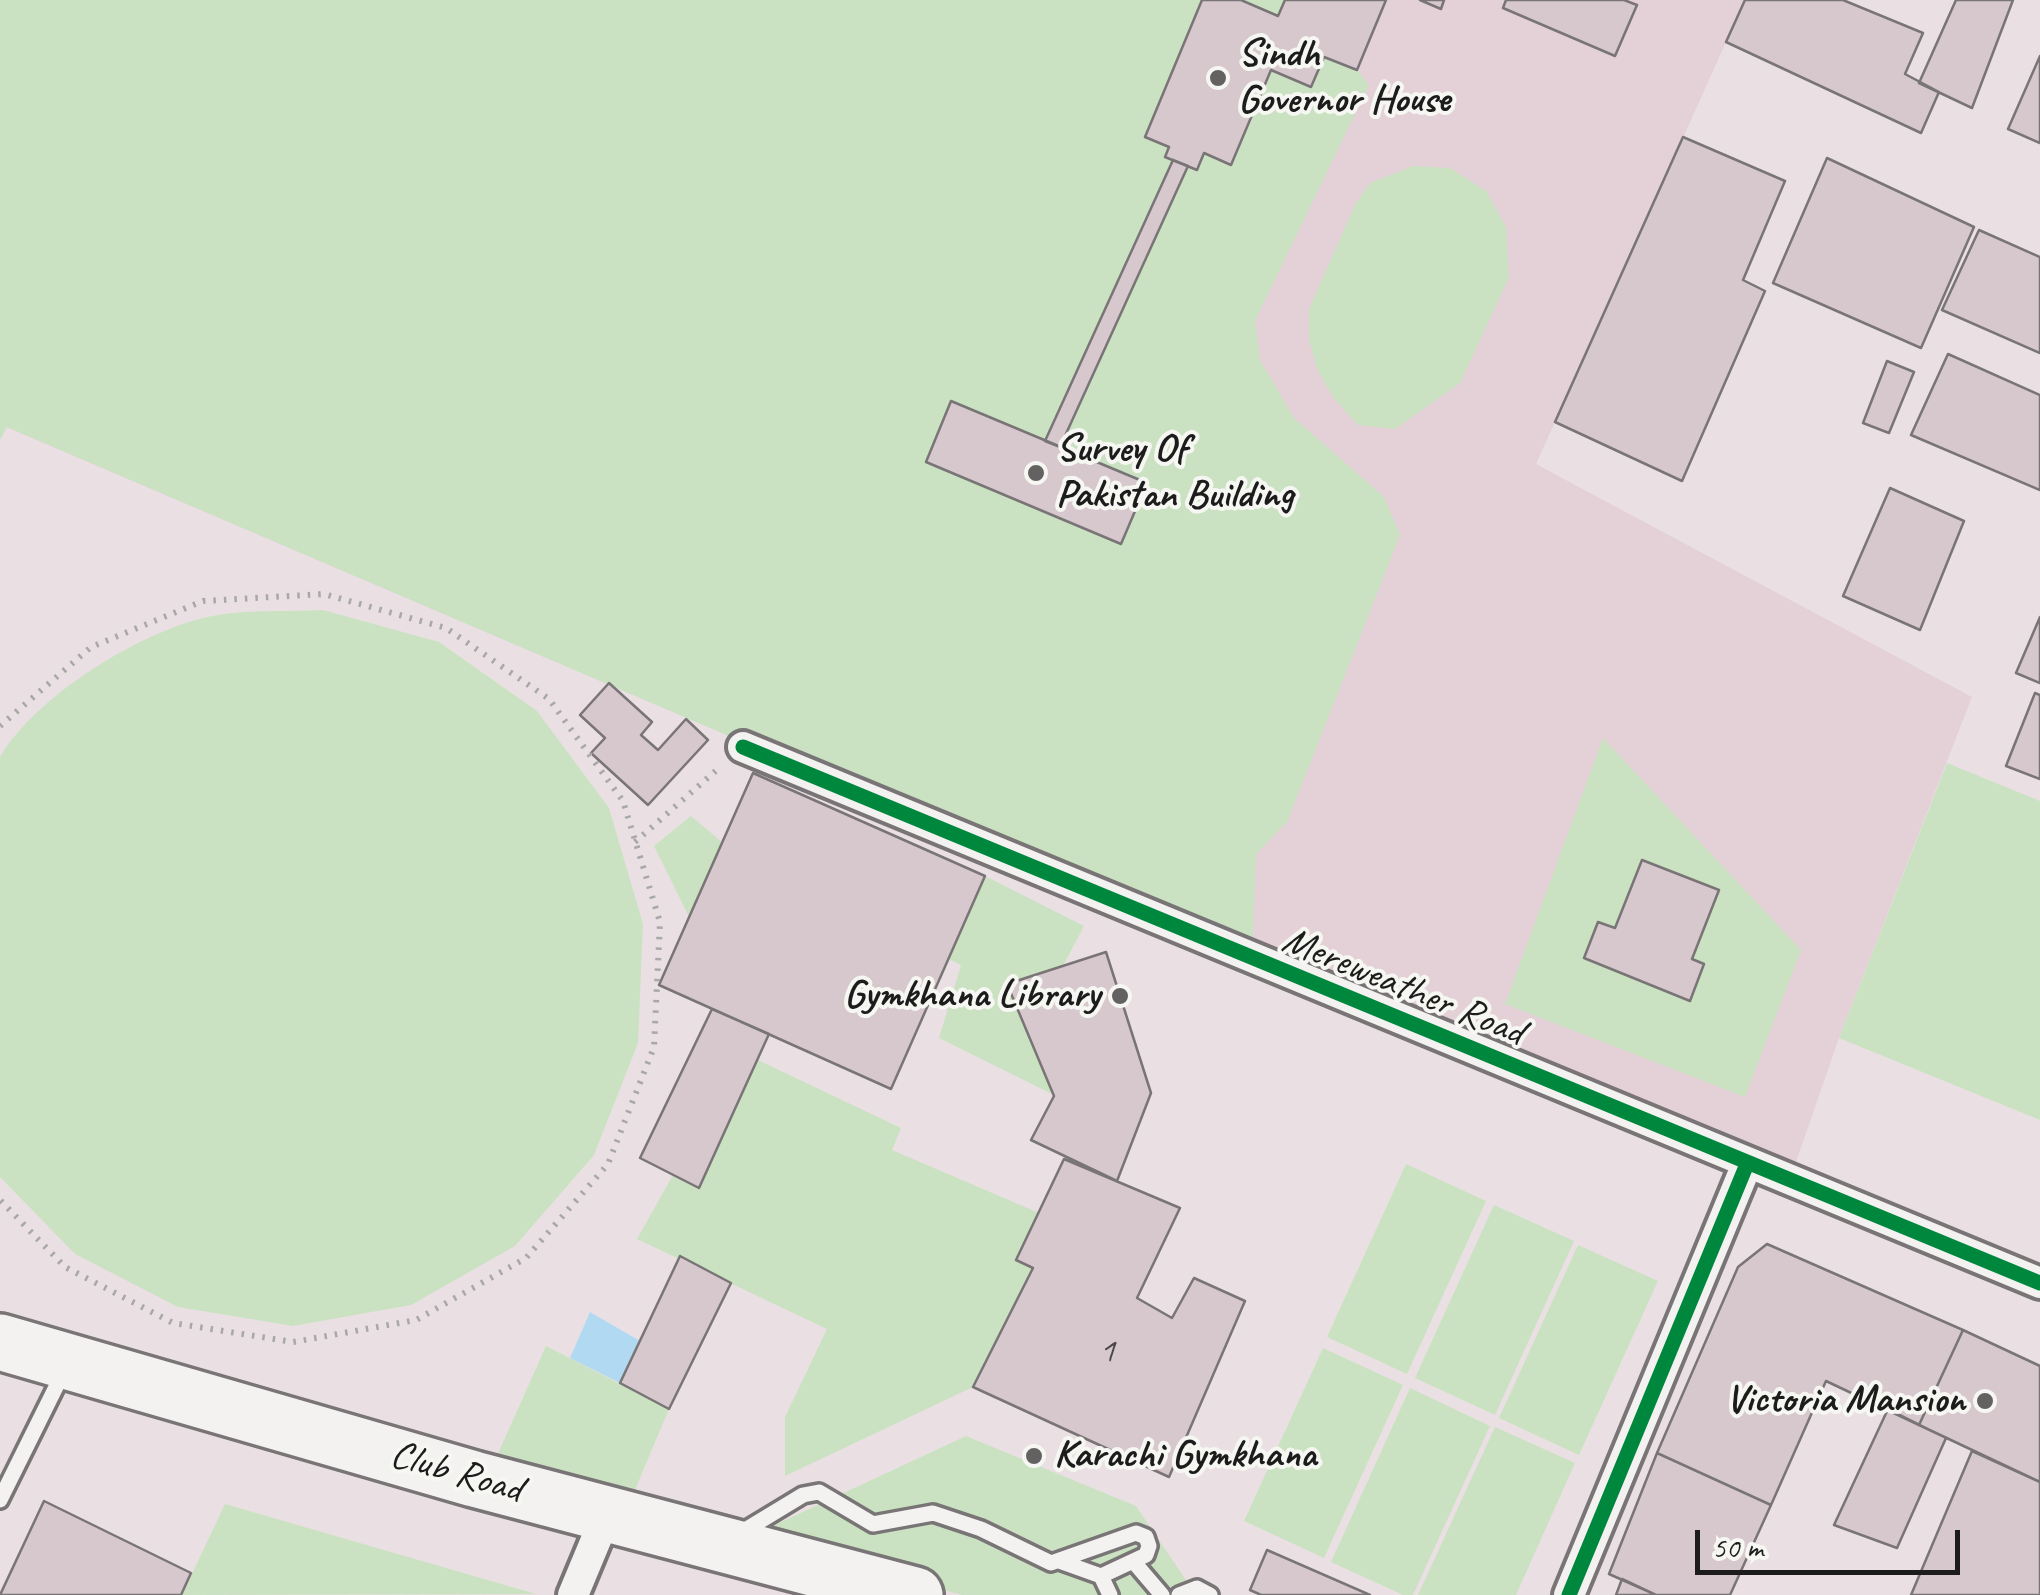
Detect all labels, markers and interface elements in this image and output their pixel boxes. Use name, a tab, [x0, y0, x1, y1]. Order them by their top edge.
place label: Sindh Governor House	[1238, 31, 1450, 125]
marker: Sindh Governor House	[1207, 67, 1229, 89]
place label: Survey Of Pakistan Building	[1056, 426, 1293, 520]
marker: Survey Of Pakistan Building	[1025, 462, 1047, 484]
street label: Mereweather Road	[1275, 917, 1531, 1057]
place label: Gymkhana Library	[844, 972, 1100, 1020]
marker: Gymkhana Library	[1109, 985, 1131, 1007]
house number: 1	[1099, 1331, 1115, 1373]
place label: Victoria Mansion	[1725, 1377, 1965, 1425]
marker: Victoria Mansion	[1974, 1390, 1996, 1412]
street label: Club Road	[385, 1431, 527, 1515]
place label: Karachi Gymkhana	[1054, 1432, 1316, 1480]
marker: Karachi Gymkhana	[1023, 1445, 1045, 1467]
scale bar	[1700, 1510, 1965, 1572]
text: 50 m	[1712, 1528, 1763, 1566]

